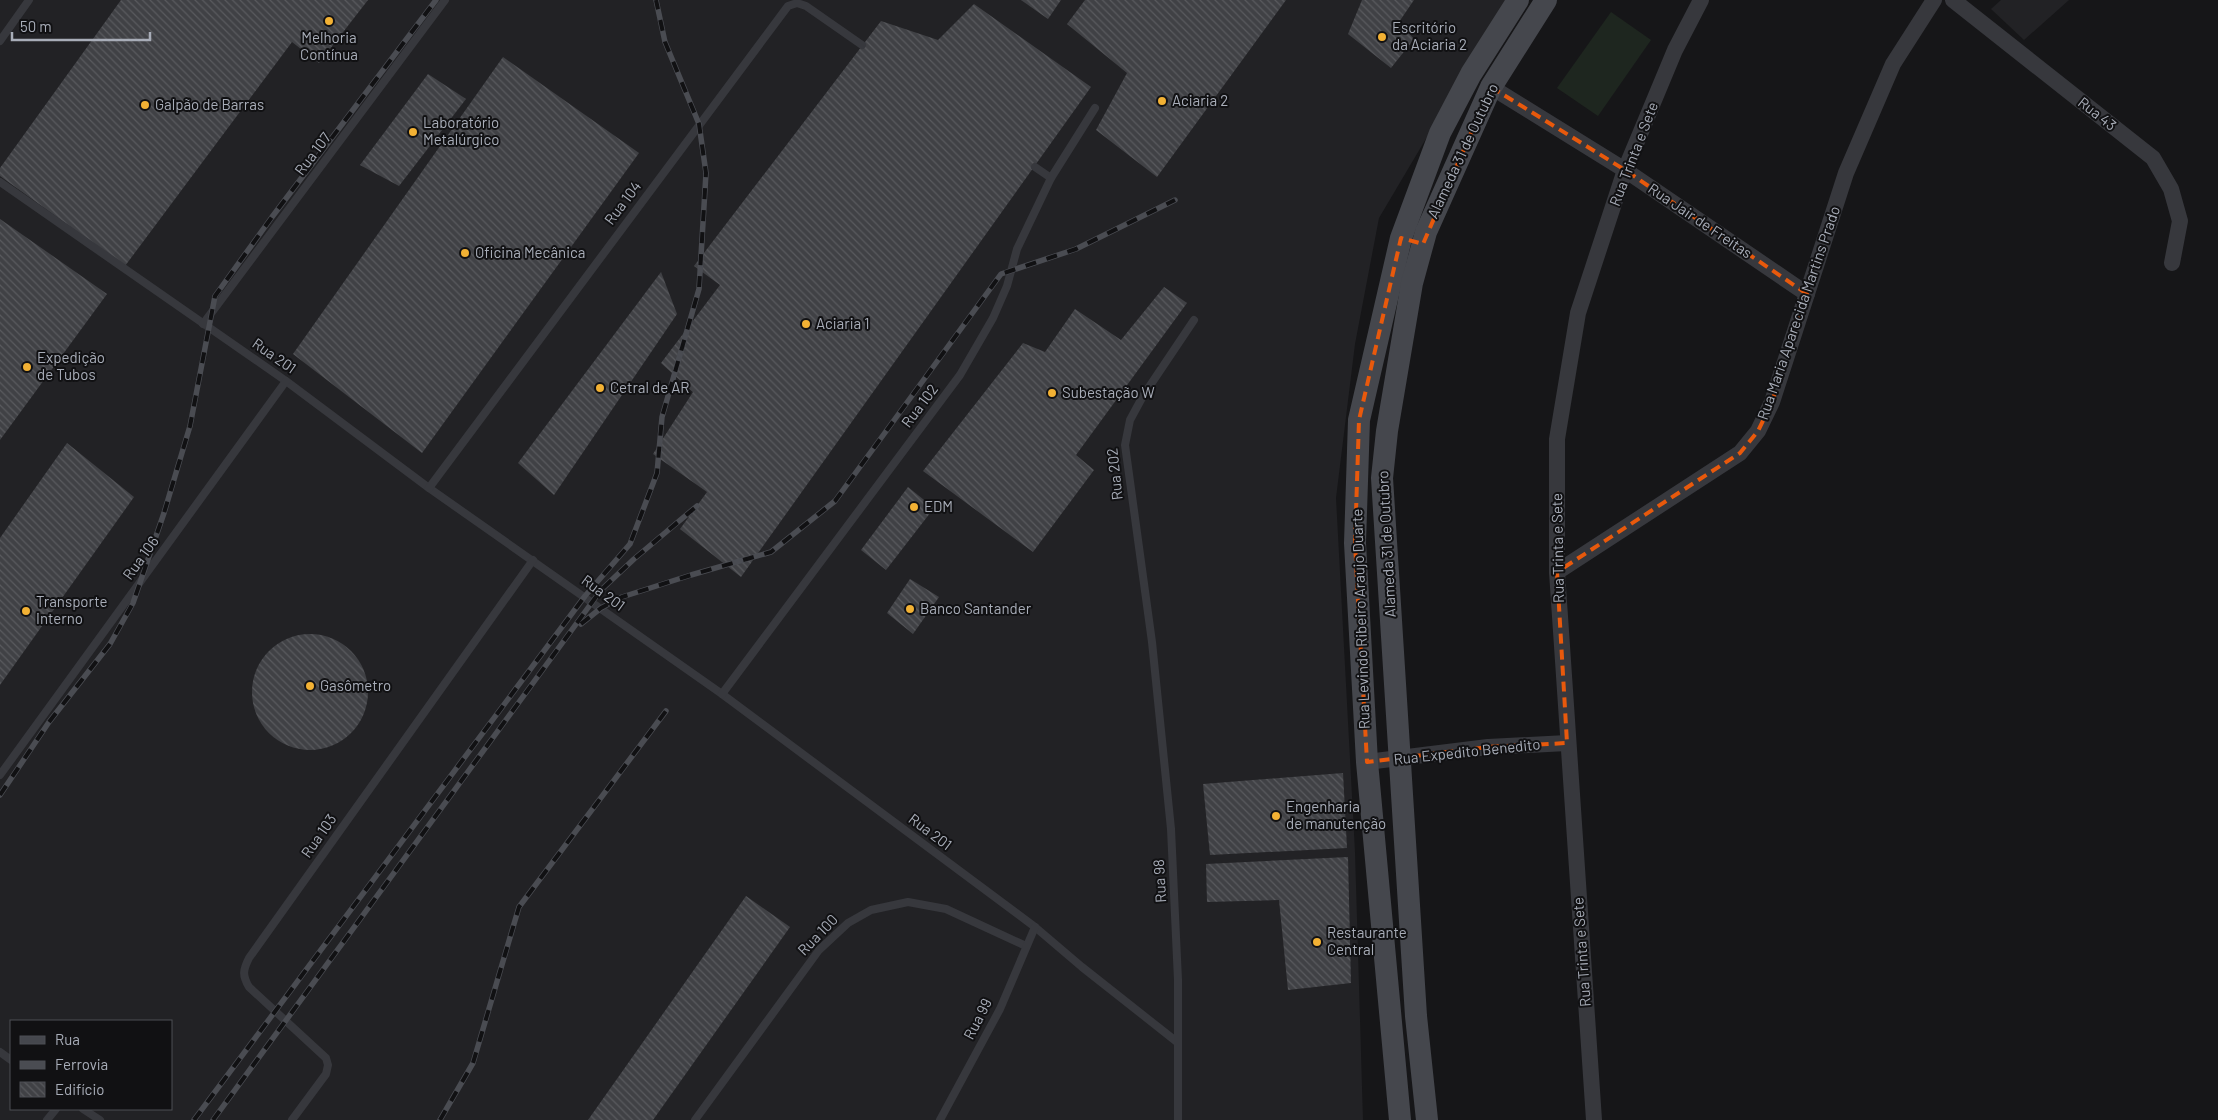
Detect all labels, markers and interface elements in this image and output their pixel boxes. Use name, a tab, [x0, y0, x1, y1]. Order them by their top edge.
scale bar	[12, 10, 150, 42]
marker: Melhoria Contínua	[323, 15, 335, 27]
text: 50 m	[20, 17, 52, 35]
place label: Escritório da Aciaria 2	[1392, 18, 1467, 53]
place label: Melhoria Contínua	[300, 28, 358, 63]
marker: Escritório da Aciaria 2	[1376, 31, 1388, 43]
street label: Alameda 31 de Outubro	[1423, 80, 1501, 221]
place label: Aciaria 2	[1172, 91, 1228, 109]
street label: Rua 43	[2075, 93, 2120, 134]
place label: Galpão de Barras	[155, 95, 264, 113]
marker: Aciaria 2	[1156, 95, 1168, 107]
marker: Galpão de Barras	[139, 99, 151, 111]
street label: Rua Trinta e Sete	[1605, 99, 1661, 208]
place label: Laboratório Metalúrgico	[423, 113, 499, 148]
marker: Laboratório Metalúrgico	[407, 126, 419, 138]
street label: Rua 107	[290, 129, 334, 178]
street label: Rua 104	[600, 177, 644, 228]
street label: Rua Jair de Freitas	[1645, 179, 1756, 262]
street label: Rua Maria Aparecida Martins Prado	[1753, 203, 1843, 422]
place label: Oficina Mecânica	[475, 243, 585, 261]
marker: Oficina Mecânica	[459, 247, 471, 259]
place label: Aciaria 1	[816, 314, 869, 332]
marker: Aciaria 1	[800, 318, 812, 330]
street label: Rua 201	[249, 334, 300, 377]
place label: Expedição de Tubos	[37, 348, 105, 383]
marker: Expedição de Tubos	[21, 361, 33, 373]
place label: Cetral de AR	[610, 378, 689, 396]
street label: Rua 102	[897, 380, 941, 431]
marker: Cetral de AR	[594, 382, 606, 394]
place label: Subestação W	[1062, 383, 1155, 401]
marker: Subestação W	[1046, 387, 1058, 399]
street label: Rua 202	[1102, 447, 1126, 501]
street label: Alameda 31 de Outubro	[1373, 470, 1399, 618]
street label: Rua Trinta e Sete	[1547, 493, 1567, 603]
place label: EDM	[924, 497, 953, 515]
marker: EDM	[908, 501, 920, 513]
street label: Rua Levindo Ribeiro Araujo Duarte	[1347, 508, 1373, 730]
street label: Rua 106	[118, 532, 162, 583]
street label: Rua 201	[578, 570, 629, 614]
place label: Transporte Interno	[36, 592, 107, 627]
place label: Banco Santander	[920, 599, 1032, 617]
marker: Banco Santander	[904, 603, 916, 615]
marker: Transporte Interno	[20, 605, 32, 617]
place label: Gasômetro	[320, 676, 391, 694]
marker: Gasômetro	[304, 680, 316, 692]
street label: Rua Expedito Benedito	[1393, 734, 1541, 768]
place label: Engenharia de manutenção	[1286, 797, 1386, 832]
street label: Rua 201	[906, 809, 956, 853]
street label: Rua 103	[297, 810, 340, 861]
marker: Engenharia de manutenção	[1270, 810, 1282, 822]
street label: Rua 98	[1149, 859, 1169, 903]
street label: Rua Trinta e Sete	[1568, 897, 1594, 1008]
street label: Rua 100	[793, 910, 841, 959]
place label: Restaurante Central	[1327, 923, 1407, 958]
marker: Restaurante Central	[1311, 936, 1323, 948]
street label: Rua 99	[959, 995, 995, 1042]
legend	[10, 1020, 172, 1110]
text: Rua	[55, 1030, 80, 1048]
text: Ferrovia	[55, 1055, 108, 1073]
text: Edifício	[55, 1080, 104, 1098]

